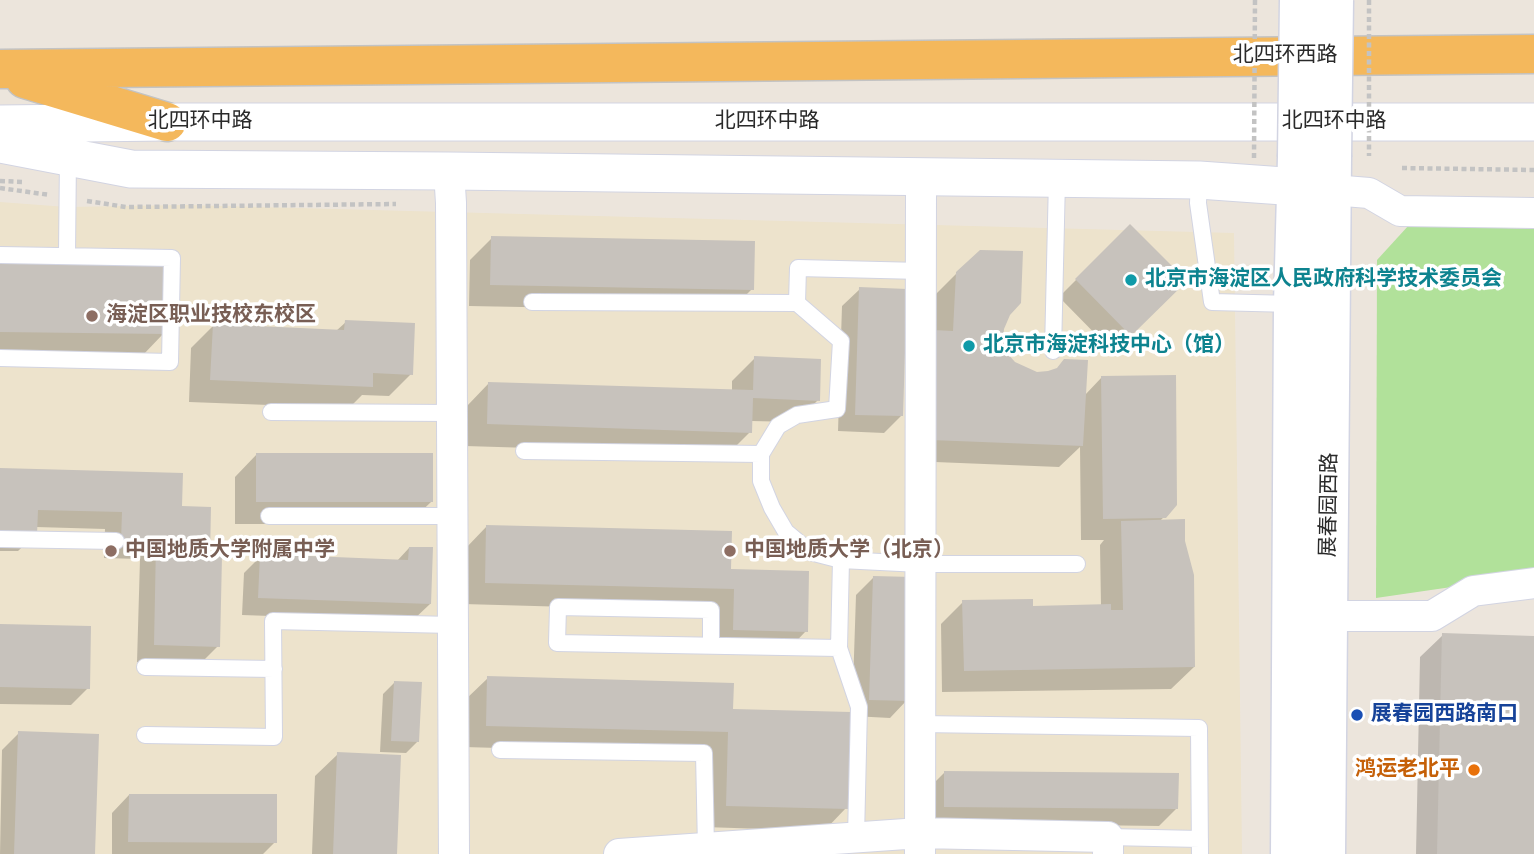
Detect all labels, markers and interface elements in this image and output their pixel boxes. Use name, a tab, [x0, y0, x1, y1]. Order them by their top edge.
street label: 北四环西路	[1233, 43, 1337, 69]
street label: 北四环中路	[148, 109, 252, 135]
street label: 北四环中路	[715, 109, 819, 135]
street label: 北四环中路	[1282, 109, 1386, 135]
place label: 北京市海淀区人民政府科学技术委员会	[1145, 267, 1502, 293]
marker: 北京市海淀区人民政府科学技术委员会	[1123, 272, 1139, 288]
place label: 海淀区职业技校东校区	[106, 303, 316, 329]
marker: 海淀区职业技校东校区	[84, 308, 100, 324]
place label: 北京市海淀科技中心（馆）	[983, 333, 1235, 359]
marker: 北京市海淀科技中心（馆）	[961, 338, 977, 354]
street label: 展春园西路	[1316, 452, 1344, 558]
place label: 中国地质大学附属中学	[125, 538, 335, 564]
place label: 中国地质大学（北京）	[744, 538, 954, 564]
marker: 中国地质大学附属中学	[103, 543, 119, 559]
marker: 中国地质大学（北京）	[722, 543, 738, 559]
place label: 展春园西路南口	[1371, 702, 1518, 728]
marker: 展春园西路南口	[1349, 707, 1365, 723]
place label: 鸿运老北平	[1355, 757, 1460, 783]
marker: 鸿运老北平	[1466, 762, 1482, 778]

